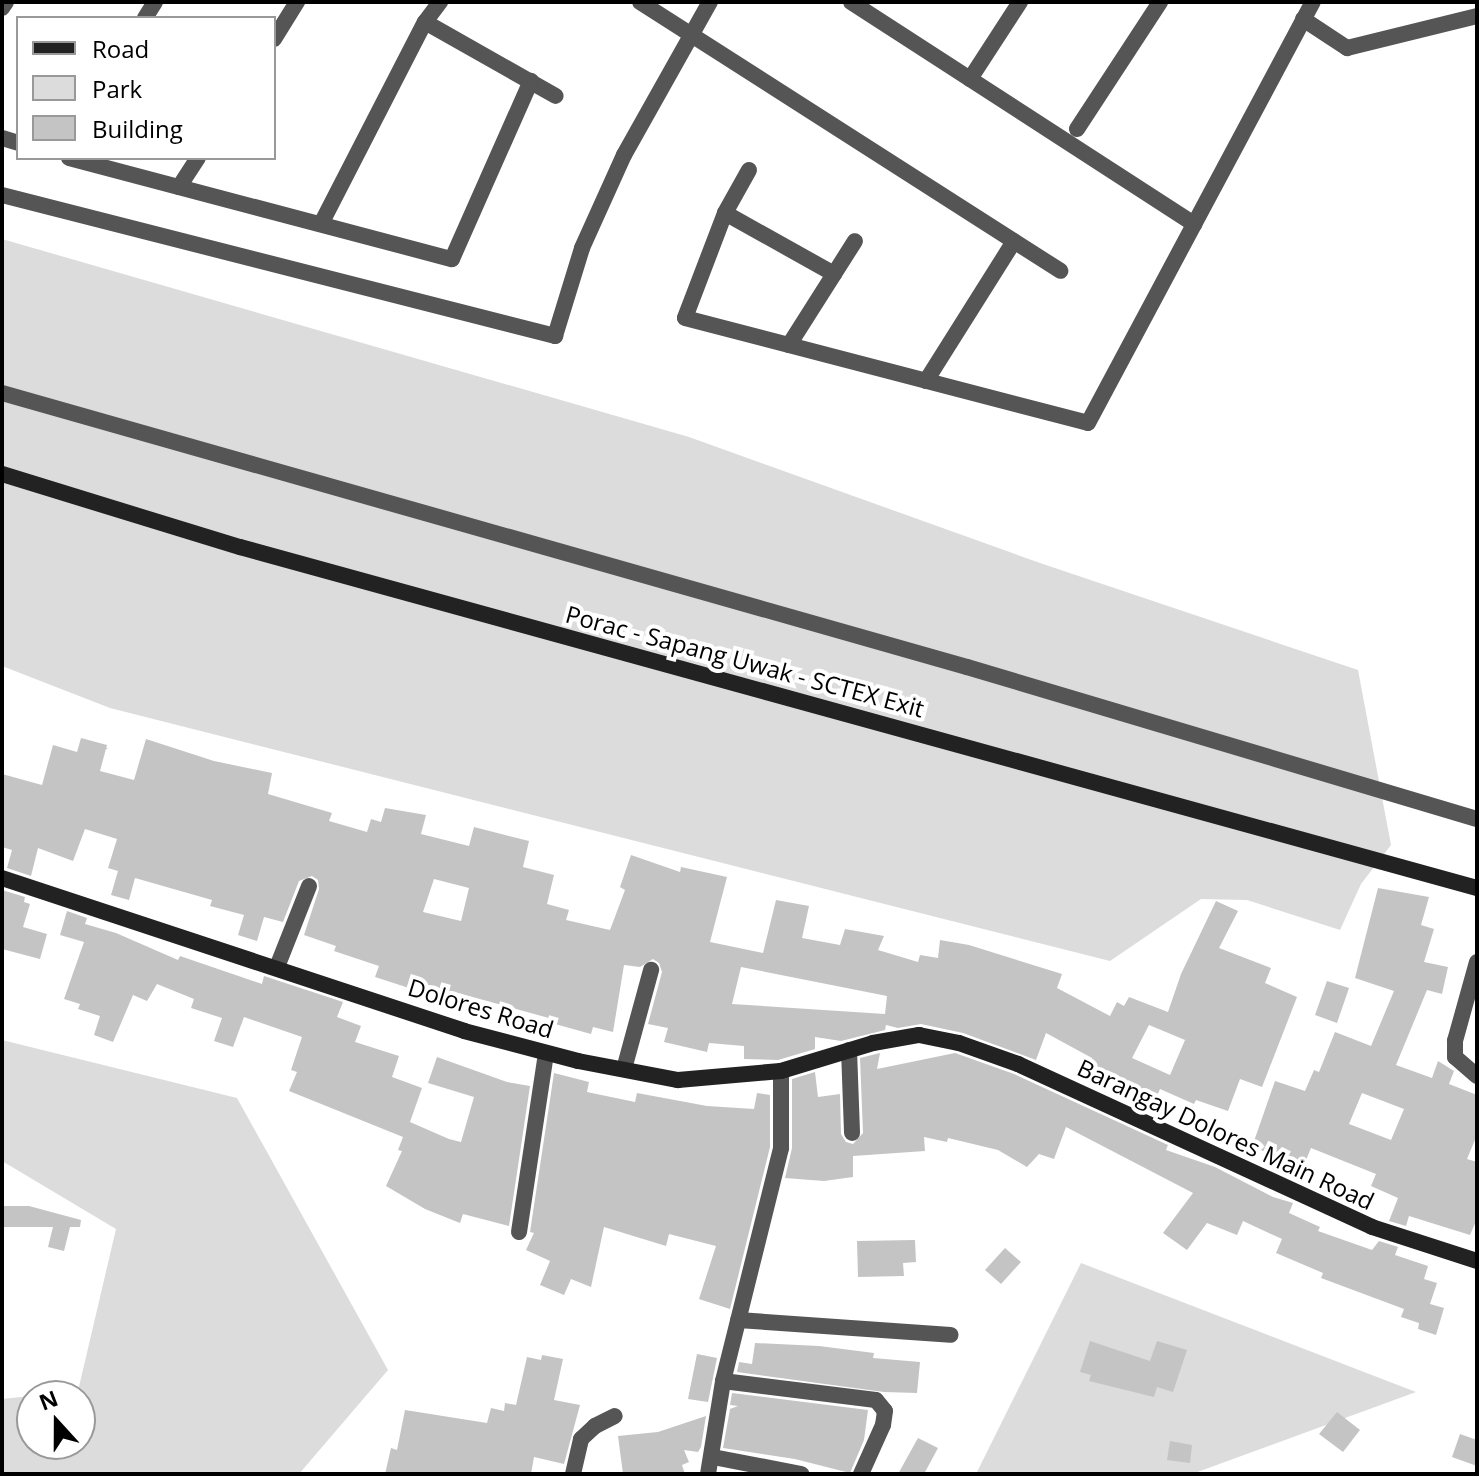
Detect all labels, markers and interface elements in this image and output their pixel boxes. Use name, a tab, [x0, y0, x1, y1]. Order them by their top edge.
legend	[16, 16, 276, 160]
text: Road	[92, 32, 149, 65]
text: Park	[92, 72, 142, 105]
text: Building	[92, 112, 183, 145]
street label: Porac - Sapang Uwak - SCTEX Exit	[563, 599, 927, 723]
street label: Dolores Road	[405, 972, 557, 1044]
street label: Barangay Dolores Main Road	[1073, 1053, 1379, 1215]
north arrow	[16, 1380, 96, 1460]
text: N	[34, 1382, 62, 1417]

